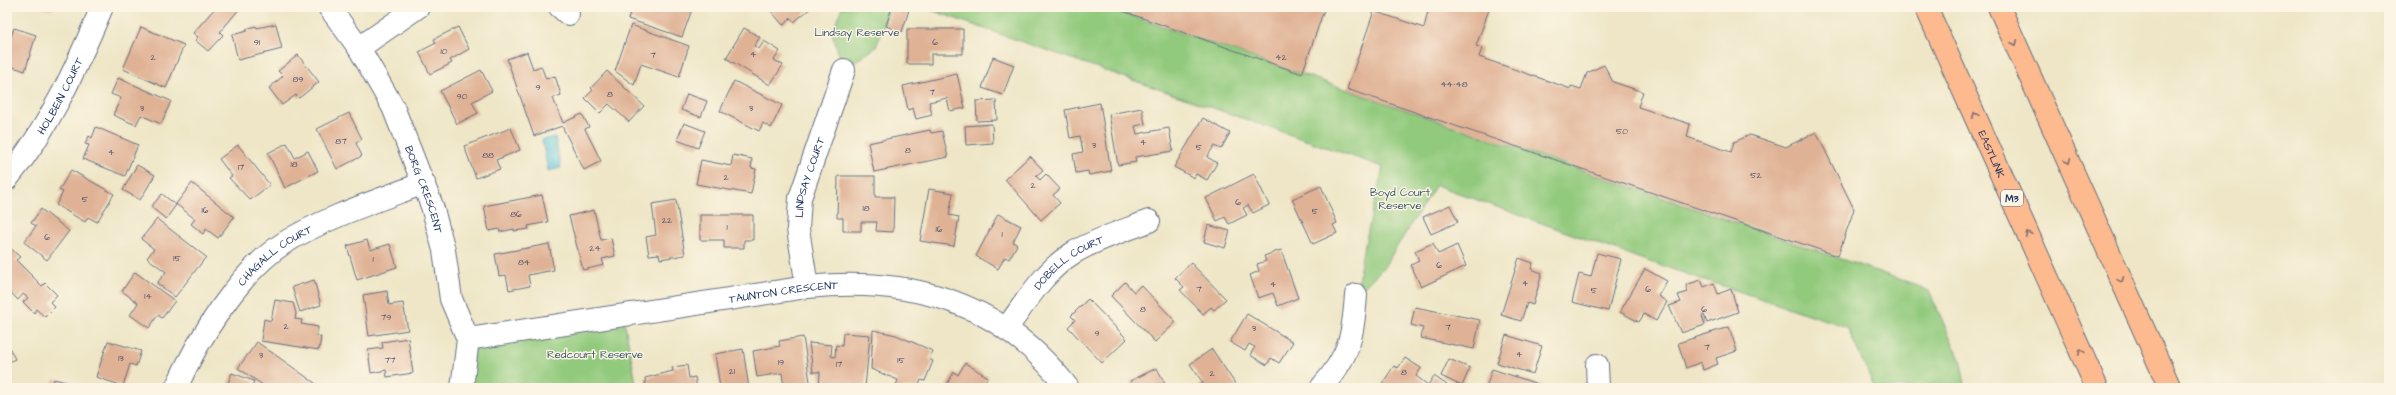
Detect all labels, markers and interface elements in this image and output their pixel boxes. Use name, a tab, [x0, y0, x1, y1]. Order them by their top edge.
park label: Lindsay Reserve	[815, 25, 900, 41]
house number: 91	[254, 36, 260, 49]
house number: 6	[932, 36, 938, 49]
one-way arrow	[2011, 39, 2019, 46]
house number: 10	[441, 45, 448, 58]
house number: 4	[750, 48, 756, 61]
house number: 7	[650, 49, 656, 62]
house number: 2	[150, 51, 156, 64]
house number: 42	[1275, 51, 1287, 64]
street label: HOLBEIN COURT	[34, 55, 87, 137]
house number: 89	[293, 73, 303, 86]
house number: 44-48	[1440, 78, 1468, 91]
house number: 9	[535, 81, 541, 94]
house number: 7	[929, 86, 935, 99]
house number: 8	[607, 88, 613, 101]
house number: 90	[457, 90, 468, 103]
house number: 3	[140, 102, 145, 115]
house number: 3	[749, 102, 754, 115]
one-way arrow	[1972, 112, 1980, 120]
house number: 50	[1616, 125, 1628, 138]
street label: EASTLINK	[1974, 128, 2009, 180]
house number: 87	[335, 135, 347, 148]
street label: LINDSAY COURT	[792, 135, 828, 218]
house number: 4	[1140, 136, 1146, 149]
house number: 3	[1092, 139, 1097, 152]
house number: 5	[1196, 141, 1203, 154]
street label: BORG CRESCENT	[401, 143, 446, 235]
house number: 8	[905, 144, 911, 157]
house number: 4	[108, 146, 114, 159]
house number: 88	[482, 149, 494, 162]
house number: 18	[291, 158, 298, 171]
one-way arrow	[2064, 158, 2072, 165]
house number: 17	[238, 161, 245, 174]
house number: 52	[1750, 169, 1763, 182]
house number: 2	[723, 171, 729, 184]
house number: 2	[1030, 179, 1036, 192]
park label: Boyd Court Reserve	[1370, 185, 1431, 213]
road number: M3	[2001, 190, 2023, 206]
house number: 5	[82, 193, 89, 206]
house number: 6	[1235, 196, 1241, 209]
house number: 18	[863, 202, 870, 215]
house number: 16	[202, 204, 209, 217]
house number: 5	[1312, 205, 1319, 218]
house number: 86	[510, 208, 522, 221]
house number: 22	[662, 214, 673, 227]
house number: 1	[726, 221, 728, 234]
street label: CHAGALL COURT	[234, 222, 315, 289]
house number: 16	[936, 223, 943, 236]
house number: 1	[1001, 228, 1003, 241]
one-way arrow	[2025, 230, 2033, 238]
house number: 6	[44, 231, 50, 244]
street label: DOBELL COURT	[1030, 232, 1106, 293]
house number: 24	[589, 242, 601, 255]
house number: 15	[173, 252, 181, 265]
house number: 1	[372, 253, 374, 266]
house number: 84	[518, 256, 530, 269]
house number: 6	[1436, 259, 1442, 272]
one-way arrow	[2117, 276, 2125, 283]
house number: 4	[1522, 277, 1528, 290]
street label: TAUNTON CRESCENT	[728, 278, 838, 307]
house number: 4	[1270, 278, 1276, 291]
house number: 7	[1196, 283, 1202, 296]
house number: 6	[1645, 283, 1651, 296]
house number: 5	[1591, 284, 1598, 297]
house number: 14	[144, 290, 152, 303]
house number: 8	[1140, 303, 1146, 316]
house number: 6	[1701, 303, 1707, 316]
house number: 79	[381, 311, 391, 324]
house number: 2	[283, 320, 289, 333]
house number: 7	[1445, 321, 1451, 334]
house number: 3	[1252, 322, 1257, 335]
house number: 9	[1094, 327, 1100, 340]
house number: 7	[1704, 341, 1710, 354]
park label: Redcourt Reserve	[547, 347, 643, 362]
house number: 4	[1516, 348, 1522, 361]
house number: 3	[259, 349, 264, 362]
one-way arrow	[2078, 349, 2086, 356]
house number: 13	[118, 352, 124, 365]
house number: 77	[384, 354, 396, 367]
house number: 15	[897, 354, 905, 367]
house number: 19	[778, 356, 784, 369]
house number: 17	[836, 358, 843, 371]
house number: 21	[729, 365, 735, 378]
house number: 8	[1401, 366, 1407, 379]
house number: 2	[1209, 367, 1215, 380]

